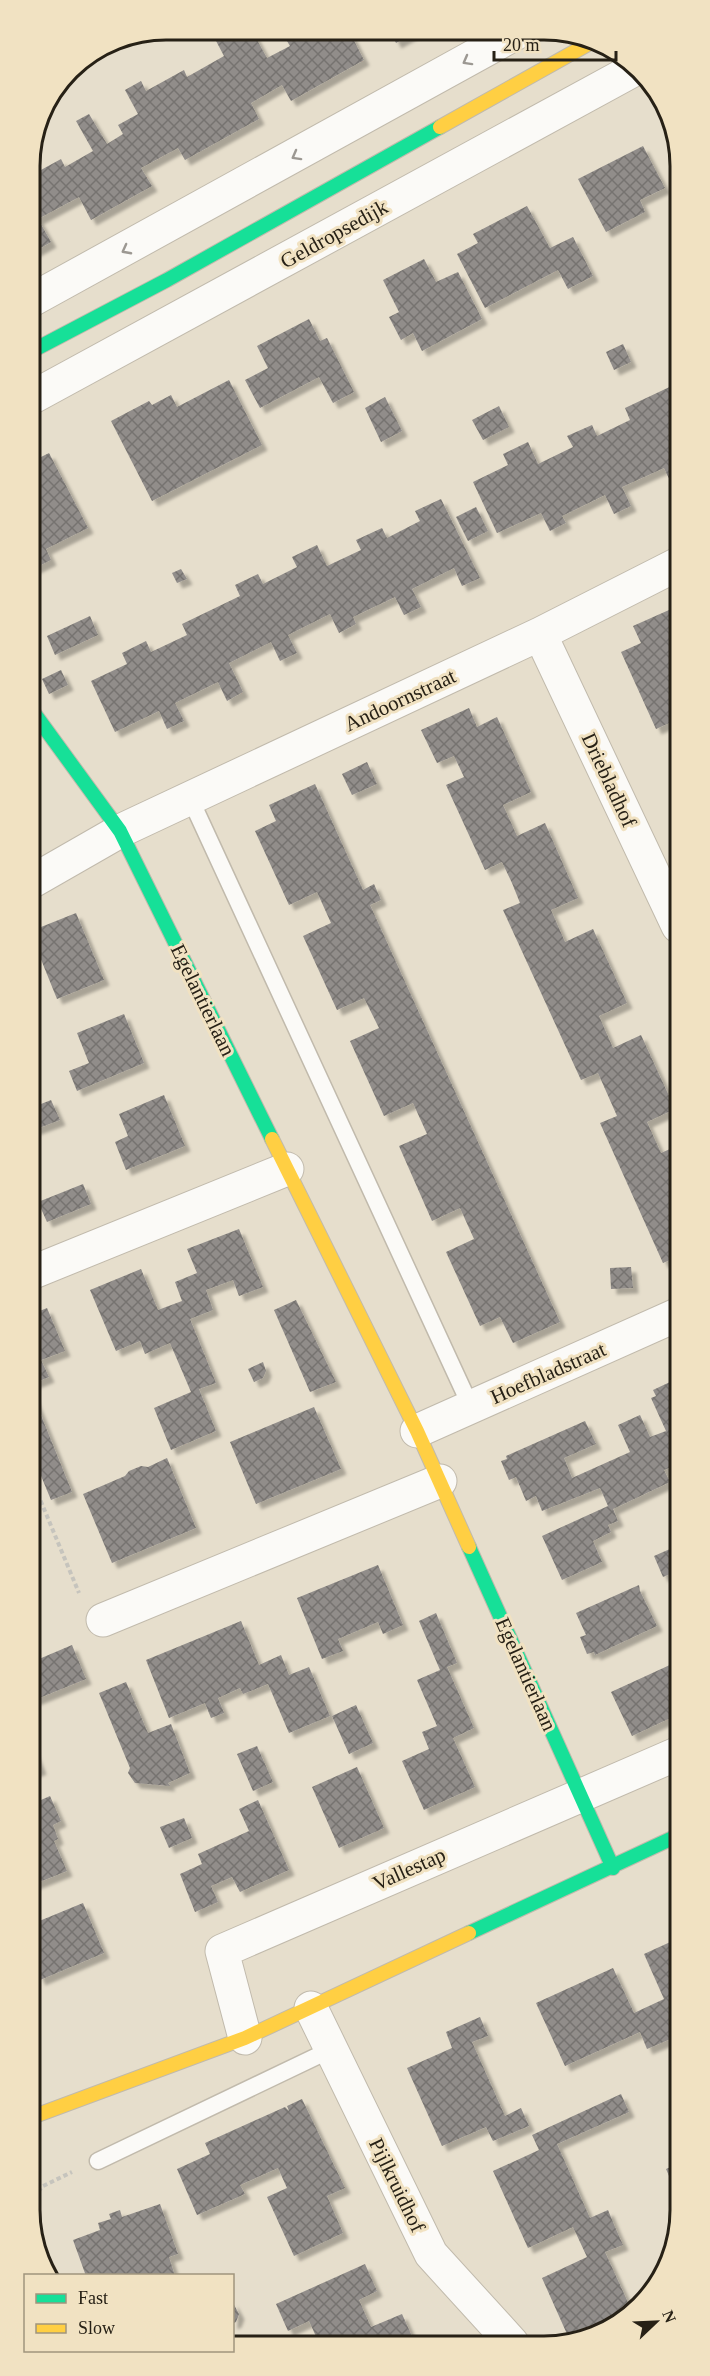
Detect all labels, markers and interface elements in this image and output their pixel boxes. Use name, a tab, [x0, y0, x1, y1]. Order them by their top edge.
scale bar	[494, 24, 616, 62]
text: 20 m	[503, 35, 540, 55]
one-way arrow	[463, 54, 473, 65]
one-way arrow	[292, 148, 303, 160]
street label: Geldropsedijk	[276, 194, 392, 273]
one-way arrow	[121, 243, 132, 254]
street label: Andoornstraat	[340, 664, 460, 736]
street label: Driebladhof	[577, 729, 641, 831]
street label: Egelantierlaan	[166, 940, 241, 1060]
street label: Hoefbladstraat	[487, 1337, 609, 1409]
street label: Egelantierlaan	[490, 1614, 562, 1735]
street label: Vallestap	[369, 1842, 449, 1896]
street label: Pijlkruidhof	[364, 2134, 430, 2236]
legend	[24, 2274, 234, 2352]
text: Fast	[78, 2288, 108, 2308]
north arrow	[626, 2292, 686, 2352]
text: N	[659, 2308, 680, 2325]
text: Slow	[78, 2318, 115, 2338]

